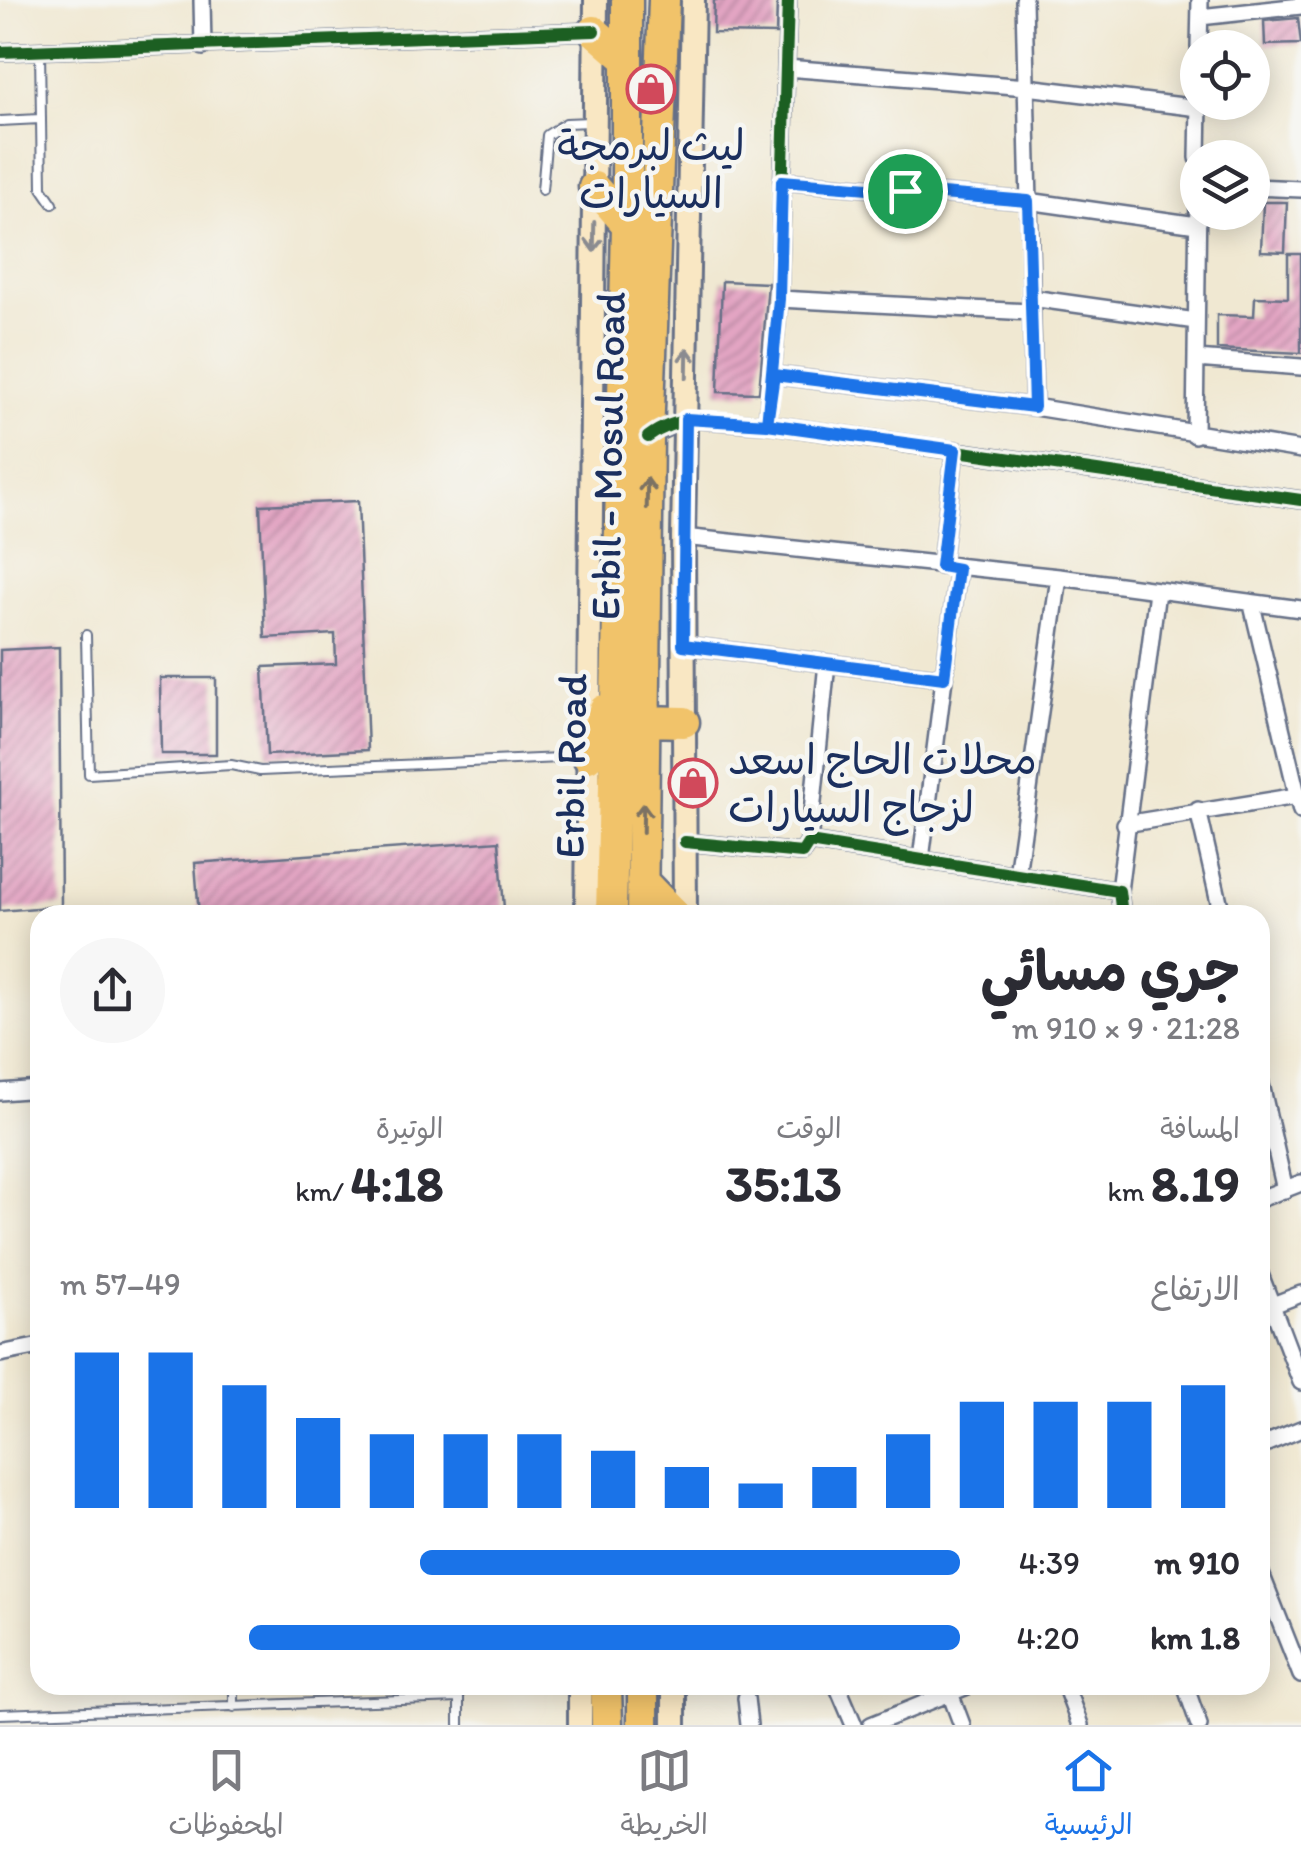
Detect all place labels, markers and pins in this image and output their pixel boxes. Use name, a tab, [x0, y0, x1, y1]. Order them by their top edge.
shop icon: ليث لبرمجة السيارات	[625, 63, 677, 115]
place label: ليث لبرمجة السيارات	[557, 120, 745, 219]
pin	[863, 149, 948, 234]
place label: محلات الحاج اسعد لزجاج السيارات	[728, 734, 1037, 836]
shop icon: محلات الحاج اسعد لزجاج السيارات	[667, 757, 719, 809]

